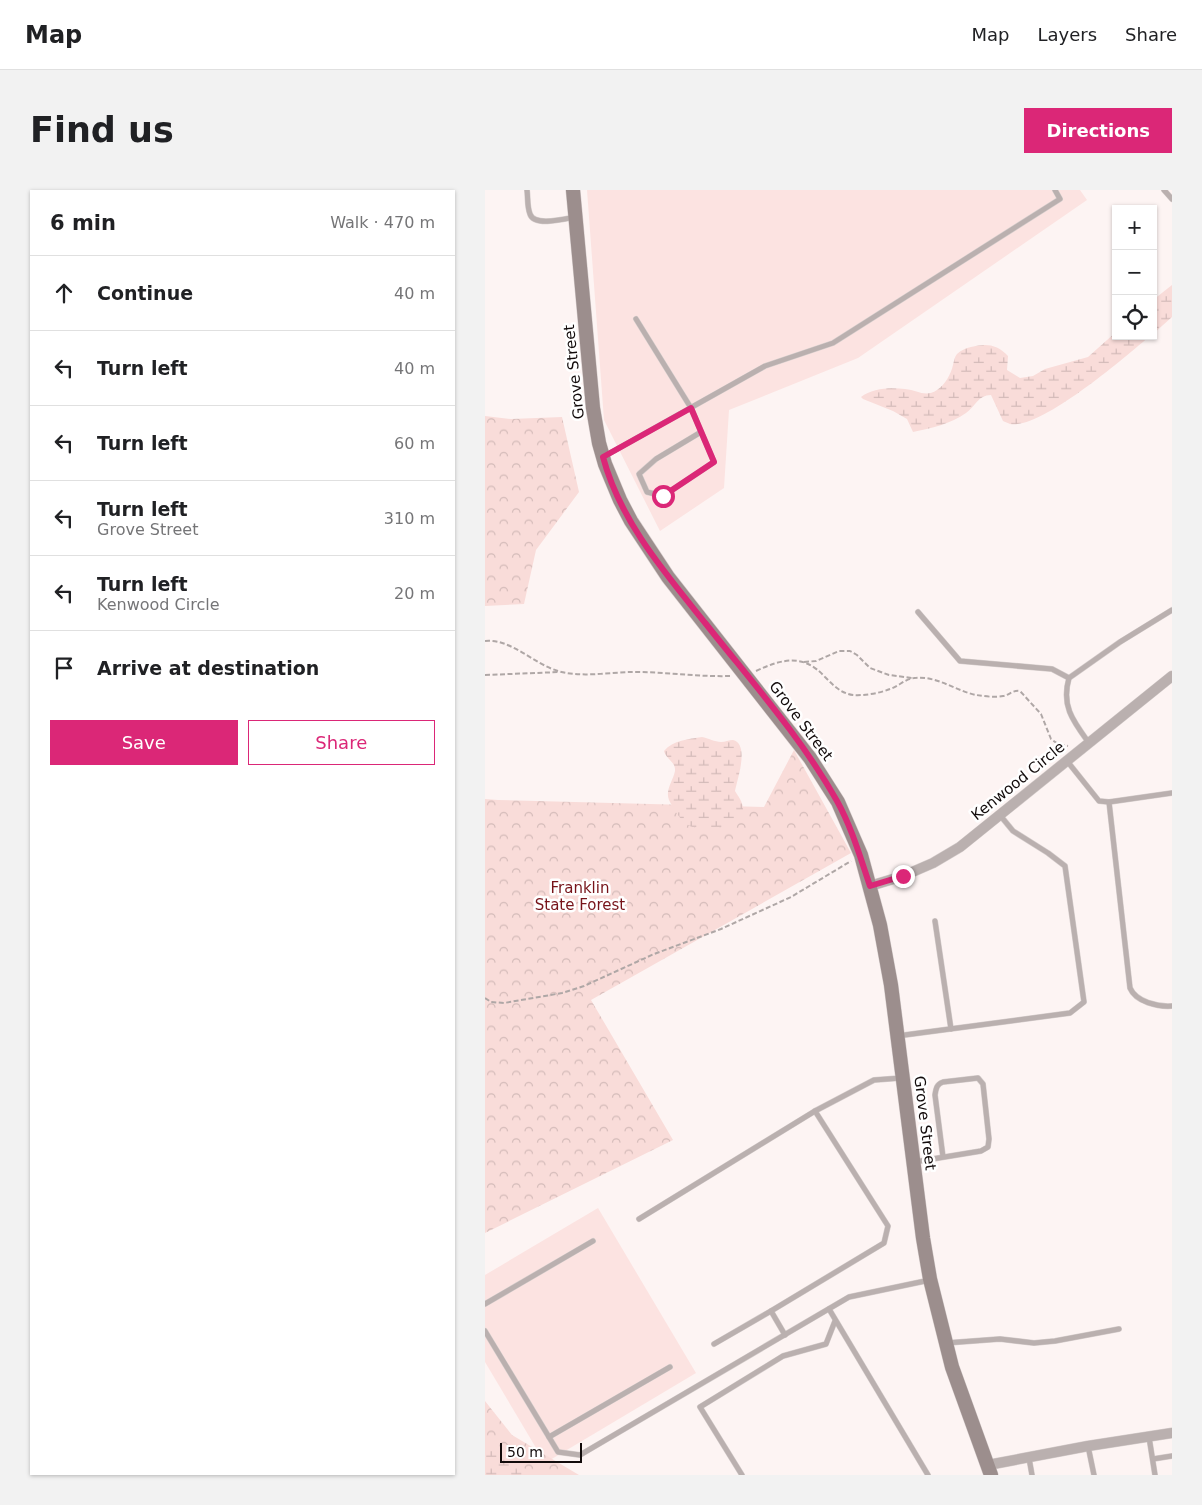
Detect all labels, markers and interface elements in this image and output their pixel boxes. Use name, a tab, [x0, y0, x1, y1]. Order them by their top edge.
text: Map	[25, 21, 82, 49]
text: Map	[971, 24, 1009, 45]
text: Layers	[1037, 24, 1097, 45]
text: Share	[1125, 24, 1177, 45]
button: Directions	[1024, 108, 1172, 153]
text: Find us	[30, 110, 174, 150]
map controls	[1112, 205, 1157, 340]
button: +	[1112, 205, 1157, 250]
text: 6 min	[50, 211, 116, 235]
text: Walk · 470 m	[330, 213, 435, 232]
button: −	[1112, 250, 1157, 295]
icon: ahead	[50, 279, 78, 307]
text: Continue	[97, 282, 193, 304]
text: 40 m	[394, 284, 435, 303]
button: locate	[1112, 295, 1157, 340]
street label: Grove Street	[560, 324, 588, 420]
icon: left	[50, 354, 78, 382]
text: Turn left	[97, 357, 188, 379]
text: 40 m	[394, 359, 435, 378]
icon: left	[50, 429, 78, 457]
text: Turn left	[97, 432, 188, 454]
text: 60 m	[394, 434, 435, 453]
route start	[652, 485, 675, 508]
text: Turn left	[97, 498, 188, 520]
icon: left	[50, 504, 78, 532]
text: 310 m	[384, 509, 435, 528]
text: Grove Street	[97, 520, 198, 539]
text: Turn left	[97, 573, 188, 595]
icon: left	[50, 579, 78, 607]
text: 20 m	[394, 584, 435, 603]
text: Kenwood Circle	[97, 595, 220, 614]
icon: arrive	[50, 654, 78, 682]
text: Arrive at destination	[97, 657, 319, 679]
street label: Grove Street	[765, 678, 837, 764]
button: Save	[50, 720, 238, 765]
button: Share	[248, 720, 435, 765]
street label: Kenwood Circle	[968, 738, 1068, 824]
route end	[892, 865, 915, 888]
park label: Franklin State Forest	[535, 879, 625, 914]
street label: Grove Street	[910, 1075, 940, 1171]
scale bar	[500, 1440, 583, 1463]
text: 50 m	[507, 1444, 543, 1460]

